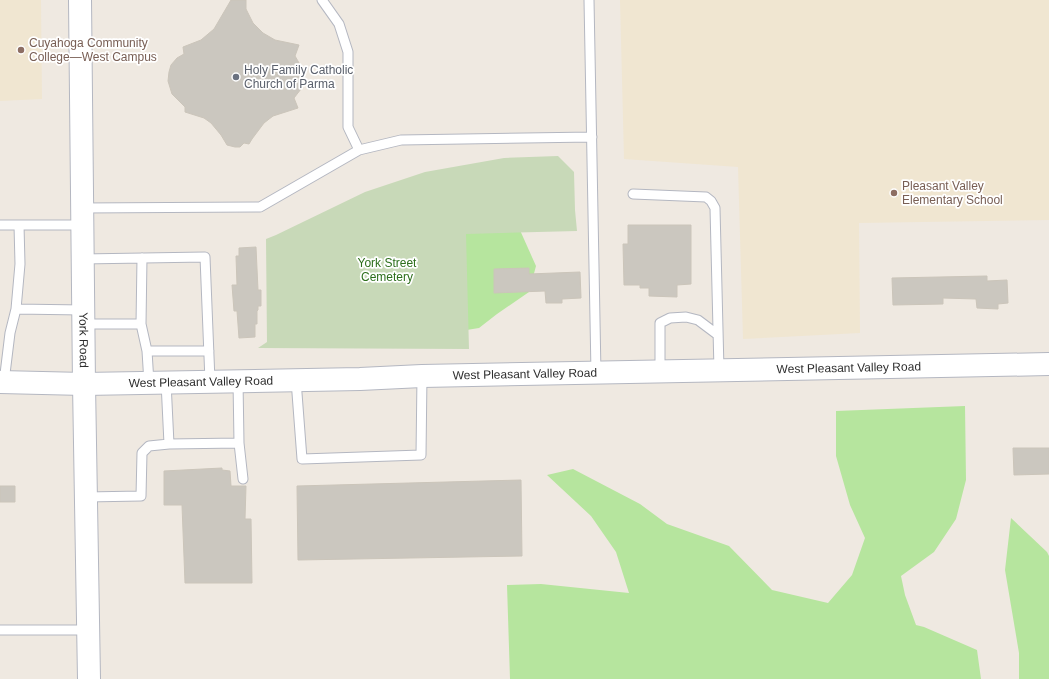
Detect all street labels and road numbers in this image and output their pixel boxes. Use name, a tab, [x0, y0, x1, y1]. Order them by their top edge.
street label: York Road	[76, 312, 91, 368]
street label: West Pleasant Valley Road	[776, 359, 921, 376]
street label: West Pleasant Valley Road	[452, 366, 597, 382]
street label: West Pleasant Valley Road	[129, 374, 273, 390]

